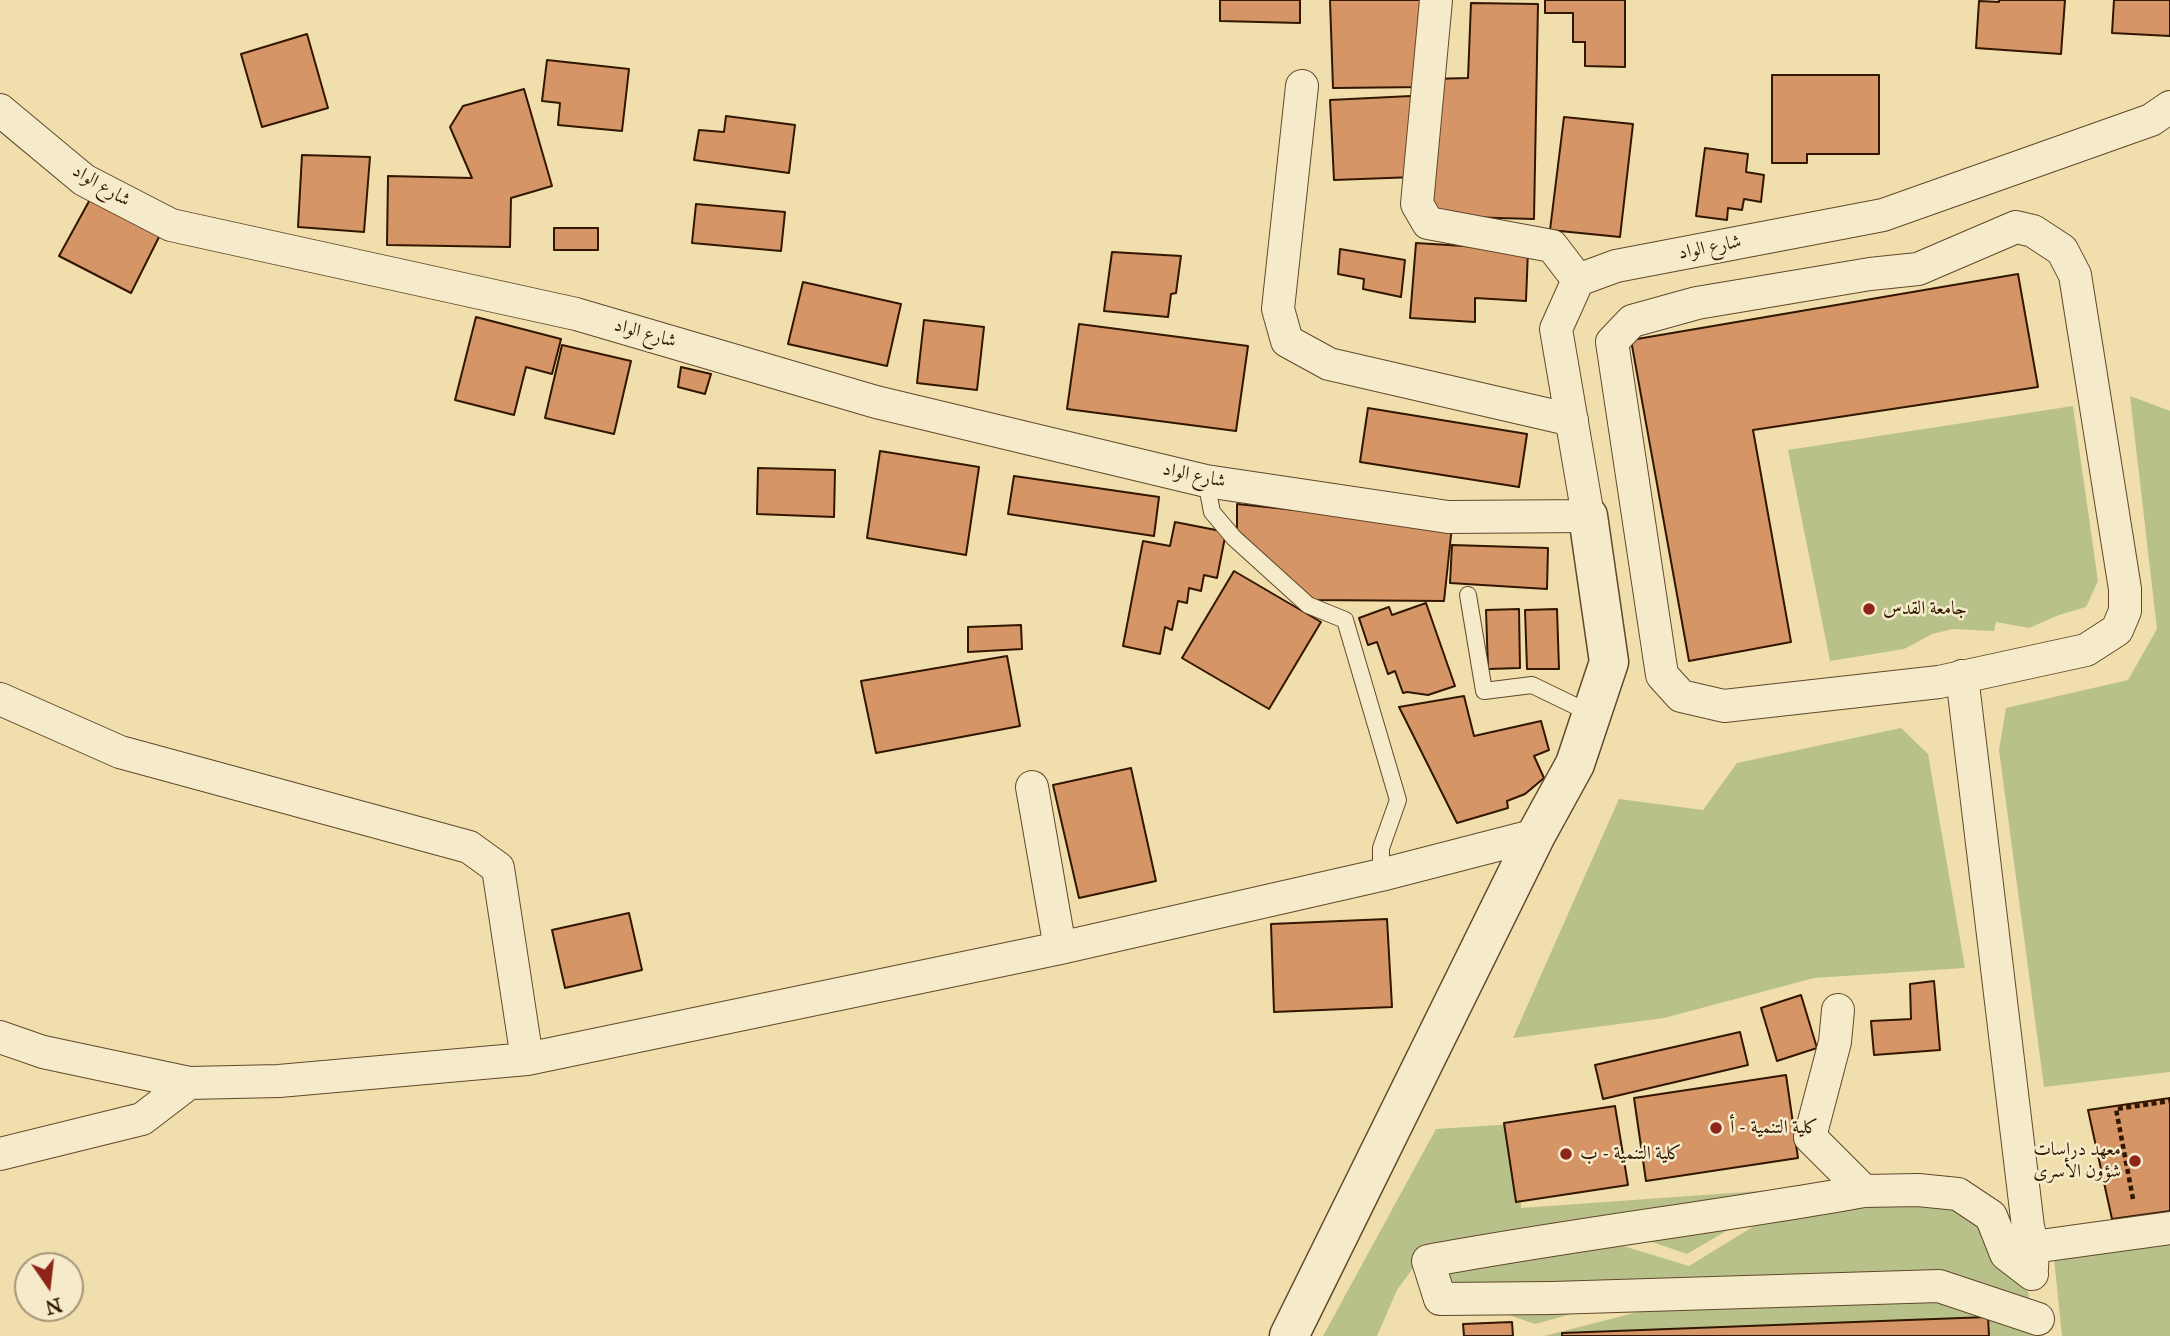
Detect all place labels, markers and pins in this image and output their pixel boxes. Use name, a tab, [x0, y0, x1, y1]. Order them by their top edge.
place label: جامعة القدس	[1883, 598, 1967, 620]
marker: جامعة القدس	[1861, 601, 1877, 617]
place label: كلية التنمية - أ	[1730, 1117, 1818, 1139]
marker: كلية التنمية - أ	[1708, 1120, 1724, 1136]
place label: معهد دراسات شؤون الأسرى	[2033, 1139, 2121, 1183]
place label: كلية التنمية - ب	[1580, 1143, 1682, 1165]
marker: كلية التنمية - ب	[1558, 1146, 1574, 1162]
marker: معهد دراسات شؤون الأسرى	[2127, 1153, 2143, 1169]

